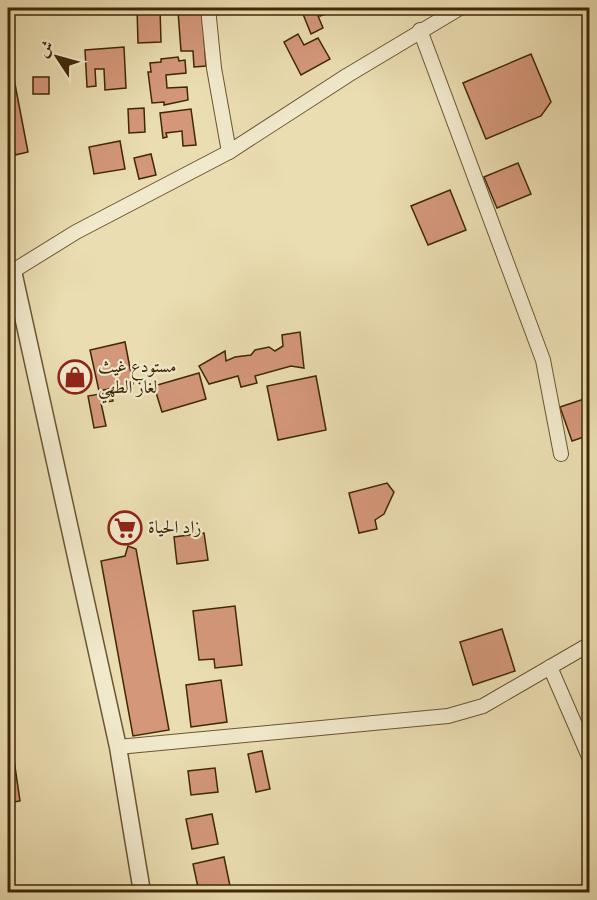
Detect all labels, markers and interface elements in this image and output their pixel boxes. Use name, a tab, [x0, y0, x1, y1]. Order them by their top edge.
north arrow	[27, 27, 87, 87]
text: ش	[34, 37, 59, 62]
place label: مستودع غيث لغاز الطهي	[98, 356, 176, 404]
shop icon: مستودع غيث لغاز الطهي	[57, 359, 93, 395]
supermarket icon: زاد الحياة	[107, 510, 143, 546]
place label: زاد الحياة	[148, 517, 202, 540]

